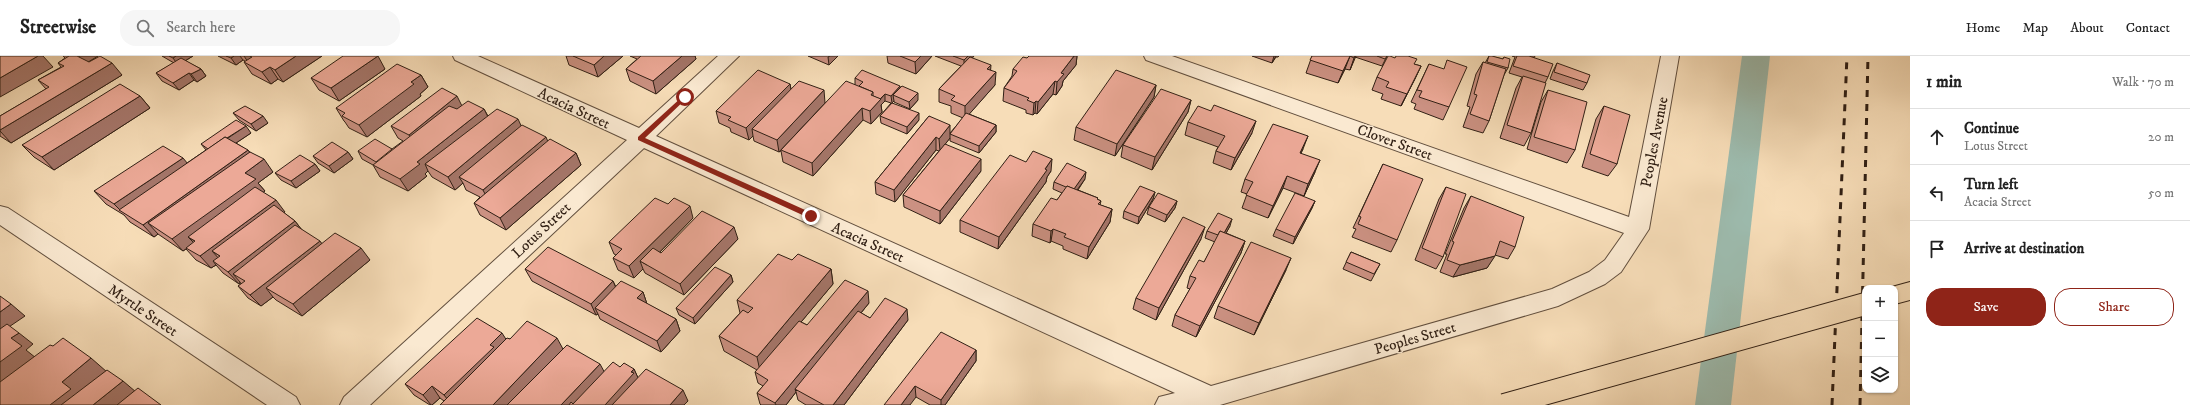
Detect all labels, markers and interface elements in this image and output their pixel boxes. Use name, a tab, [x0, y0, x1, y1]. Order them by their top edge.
search box	[120, 10, 400, 46]
text: Streetwise	[20, 16, 96, 39]
icon: search	[134, 17, 156, 39]
text: Search here	[166, 18, 236, 37]
text: Home	[1966, 19, 2000, 37]
text: Map	[2022, 19, 2048, 37]
text: About	[2070, 19, 2104, 37]
text: Contact	[2126, 19, 2170, 37]
text: 1 min	[1926, 71, 1962, 93]
text: Walk · 70 m	[2112, 74, 2174, 90]
street label: Acacia Street	[535, 83, 613, 134]
route start	[676, 88, 694, 106]
street label: Peoples Avenue	[1636, 95, 1673, 189]
text: Continue	[1964, 119, 2019, 138]
street label: Clover Street	[1355, 120, 1435, 165]
icon: ahead	[1926, 126, 1948, 148]
text: 20 m	[2148, 129, 2174, 145]
text: Lotus Street	[1964, 138, 2028, 154]
text: Turn left	[1964, 175, 2018, 194]
icon: left	[1926, 182, 1948, 204]
text: 50 m	[2148, 185, 2174, 201]
text: Acacia Street	[1964, 194, 2031, 210]
street label: Lotus Street	[508, 198, 575, 262]
route end	[802, 207, 820, 225]
street label: Acacia Street	[828, 218, 907, 267]
icon: arrive	[1926, 238, 1948, 260]
text: Arrive at destination	[1964, 239, 2084, 258]
street label: Myrtle Street	[104, 280, 181, 341]
map controls	[1862, 285, 1898, 393]
button: +	[1862, 285, 1898, 321]
button: Save	[1926, 288, 2046, 326]
button: Share	[2054, 288, 2174, 326]
street label: Peoples Street	[1372, 318, 1458, 359]
button: −	[1862, 321, 1898, 357]
button: layers	[1862, 357, 1898, 393]

